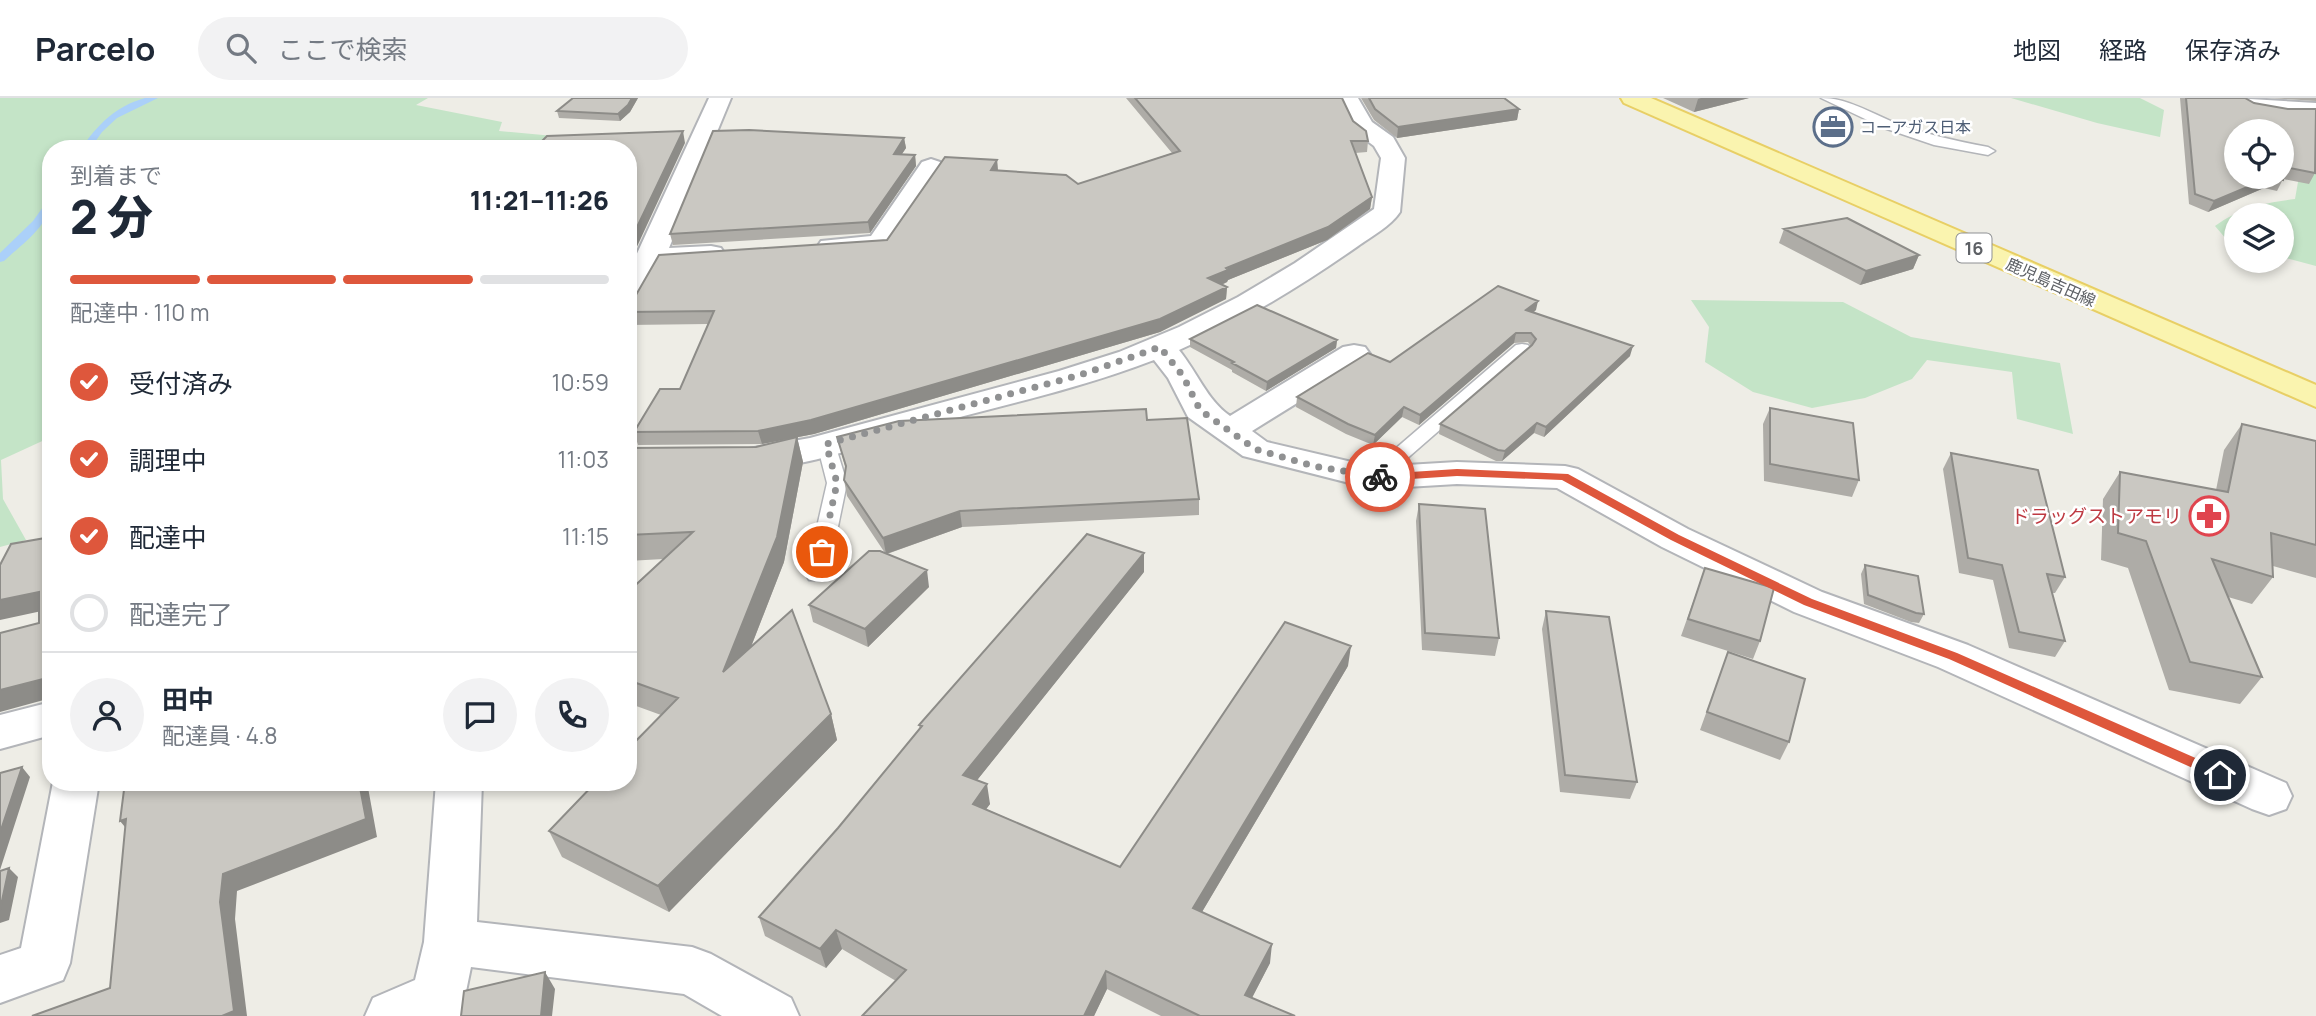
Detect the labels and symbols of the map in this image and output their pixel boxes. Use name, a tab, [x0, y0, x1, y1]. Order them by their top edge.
office icon: コーアガス日本	[1812, 106, 1854, 148]
place label: コーアガス日本	[1860, 116, 1971, 138]
road number: 16	[1956, 233, 1992, 262]
street label: 鹿児島吉田線	[2003, 252, 2099, 312]
courier	[1345, 442, 1415, 512]
pharmacy icon: ドラッグストアモリ	[2188, 495, 2230, 537]
place label: ドラッグストアモリ	[2011, 503, 2182, 529]
pin	[792, 522, 852, 582]
pin	[2190, 745, 2250, 805]

